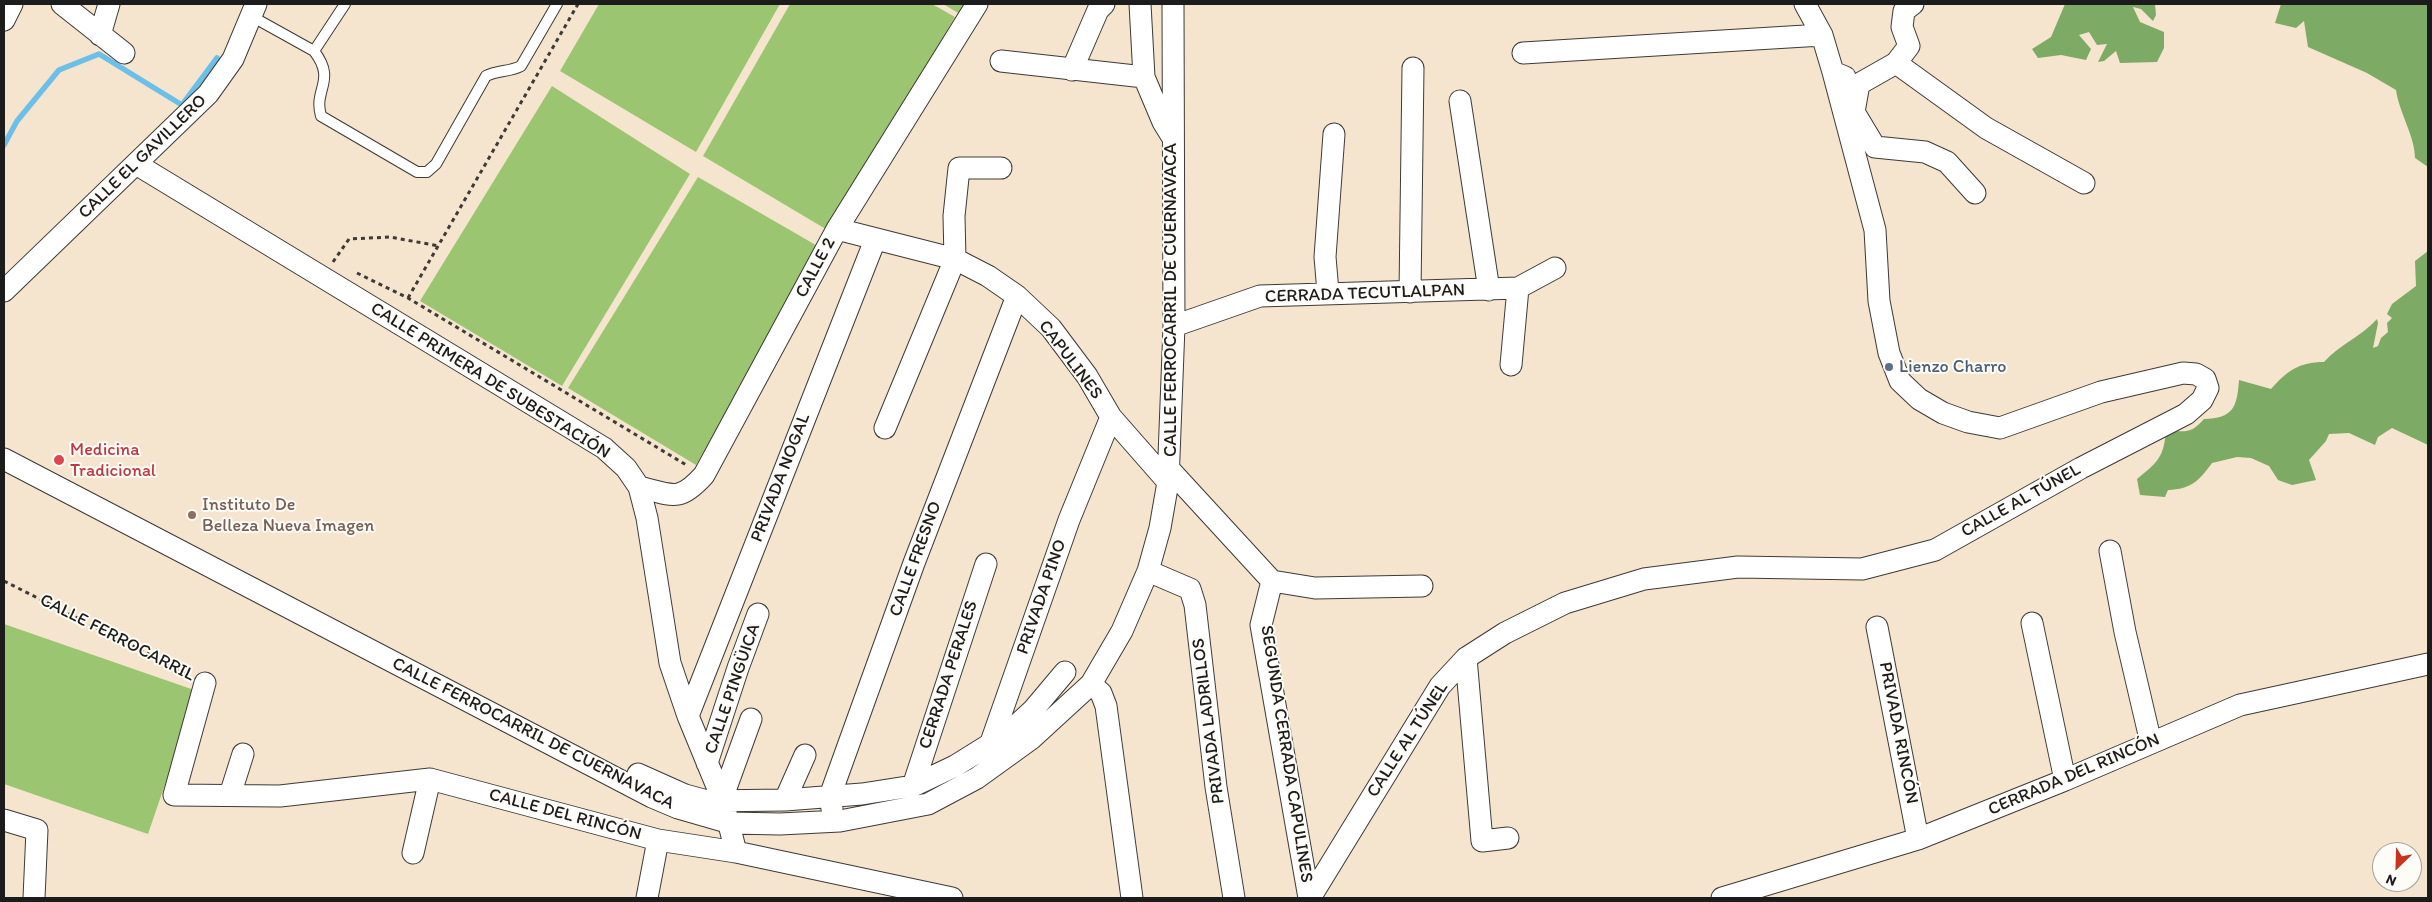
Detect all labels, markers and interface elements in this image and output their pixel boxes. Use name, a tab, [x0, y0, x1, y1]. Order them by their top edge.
street label: CALLE EL GAVILLERO	[74, 90, 212, 224]
street label: CALLE FERROCARRIL DE CUERNAVACA	[1160, 143, 1182, 457]
street label: CALLE 2	[791, 234, 841, 302]
street label: CERRADA TECUTLALPAN	[1265, 280, 1465, 308]
street label: CALLE PRIMERA DE SUBESTACIÓN	[366, 298, 614, 464]
street label: CAPULINES	[1033, 316, 1107, 404]
place label: Lienzo Charro	[1899, 356, 2007, 378]
marker: Lienzo Charro	[1883, 361, 1895, 373]
street label: PRIVADA NOGAL	[747, 411, 815, 545]
place label: Medicina Tradicional	[70, 439, 156, 482]
marker: Medicina Tradicional	[52, 453, 66, 467]
street label: CALLE AL TÚNEL	[1957, 459, 2085, 543]
place label: Instituto De Belleza Nueva Imagen	[202, 494, 374, 536]
street label: CALLE FRESNO	[885, 498, 947, 620]
marker: Instituto De Belleza Nueva Imagen	[186, 509, 198, 521]
street label: PRIVADA PINO	[1012, 537, 1072, 657]
street label: CALLE FERROCARRIL	[36, 590, 198, 686]
street label: CERRADA PERALES	[915, 598, 983, 752]
street label: CALLE PINGÜICA	[701, 621, 765, 757]
street label: SEGUNDA CERRADA CAPULINES	[1255, 624, 1317, 884]
street label: PRIVADA LADRILLOS	[1188, 637, 1230, 805]
street label: CALLE FERROCARRIL DE CUERNAVACA	[388, 653, 678, 815]
street label: PRIVADA RINCÓN	[1874, 660, 1922, 806]
street label: CALLE AL TÚNEL	[1363, 678, 1453, 802]
street label: CERRADA DEL RINCÓN	[1985, 729, 2163, 821]
street label: CALLE DEL RINCÓN	[486, 784, 644, 846]
north arrow	[2372, 842, 2422, 892]
text: N	[2383, 871, 2399, 890]

